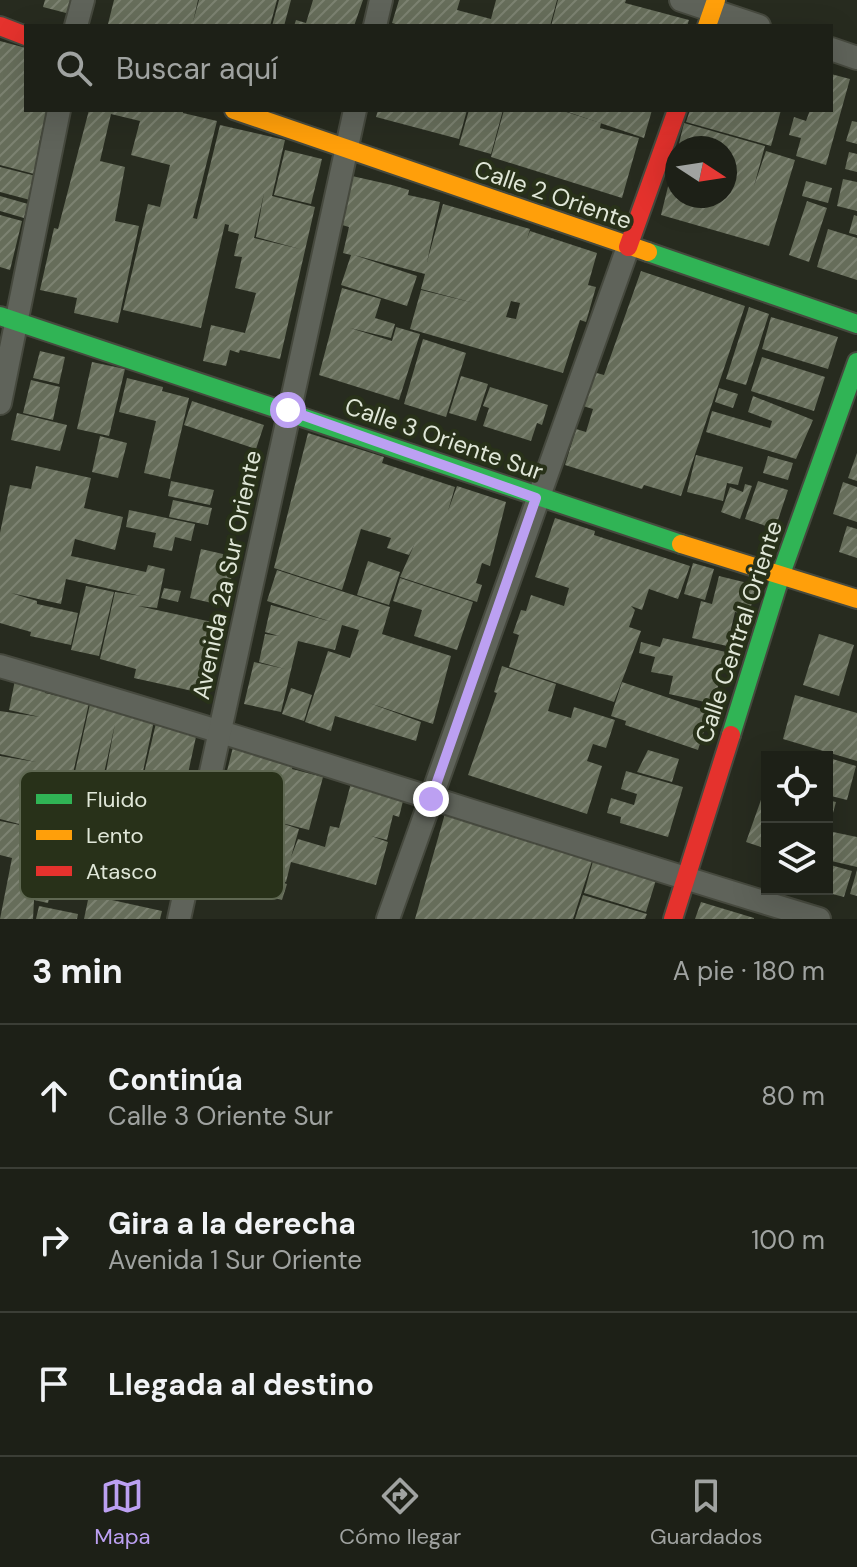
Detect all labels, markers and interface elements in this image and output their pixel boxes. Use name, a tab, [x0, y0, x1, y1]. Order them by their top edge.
search box	[24, 24, 833, 112]
icon: search	[52, 46, 96, 90]
text: Buscar aquí	[116, 49, 278, 88]
north arrow	[665, 136, 737, 208]
street label: Calle 2 Oriente	[470, 153, 636, 236]
street label: Calle 3 Oriente Sur	[341, 390, 548, 487]
route start	[270, 392, 306, 428]
street label: Avenida 2a Sur Oriente	[185, 447, 268, 702]
street label: Calle Central Oriente	[688, 517, 789, 747]
map controls	[761, 751, 833, 895]
button: locate	[761, 751, 833, 823]
legend	[20, 771, 284, 899]
route end	[413, 781, 449, 817]
text: Fluido	[86, 785, 147, 814]
text: Lento	[86, 821, 144, 850]
button: layers	[761, 823, 833, 895]
text: Atasco	[86, 857, 157, 886]
text: 3 min	[32, 949, 123, 994]
text: A pie · 180 m	[673, 954, 825, 988]
text: Continúa	[108, 1060, 243, 1099]
icon: ahead	[32, 1074, 76, 1118]
text: 80 m	[761, 1079, 825, 1113]
text: Calle 3 Oriente Sur	[108, 1099, 333, 1133]
text: Gira a la derecha	[108, 1204, 356, 1243]
icon: right	[32, 1218, 76, 1262]
text: 100 m	[751, 1223, 825, 1257]
text: Avenida 1 Sur Oriente	[108, 1243, 362, 1277]
icon: arrive	[32, 1362, 76, 1406]
text: Llegada al destino	[108, 1365, 374, 1404]
tab: Mapa	[94, 1474, 151, 1551]
tab: Cómo llegar	[339, 1474, 461, 1551]
tab: Guardados	[650, 1474, 763, 1551]

